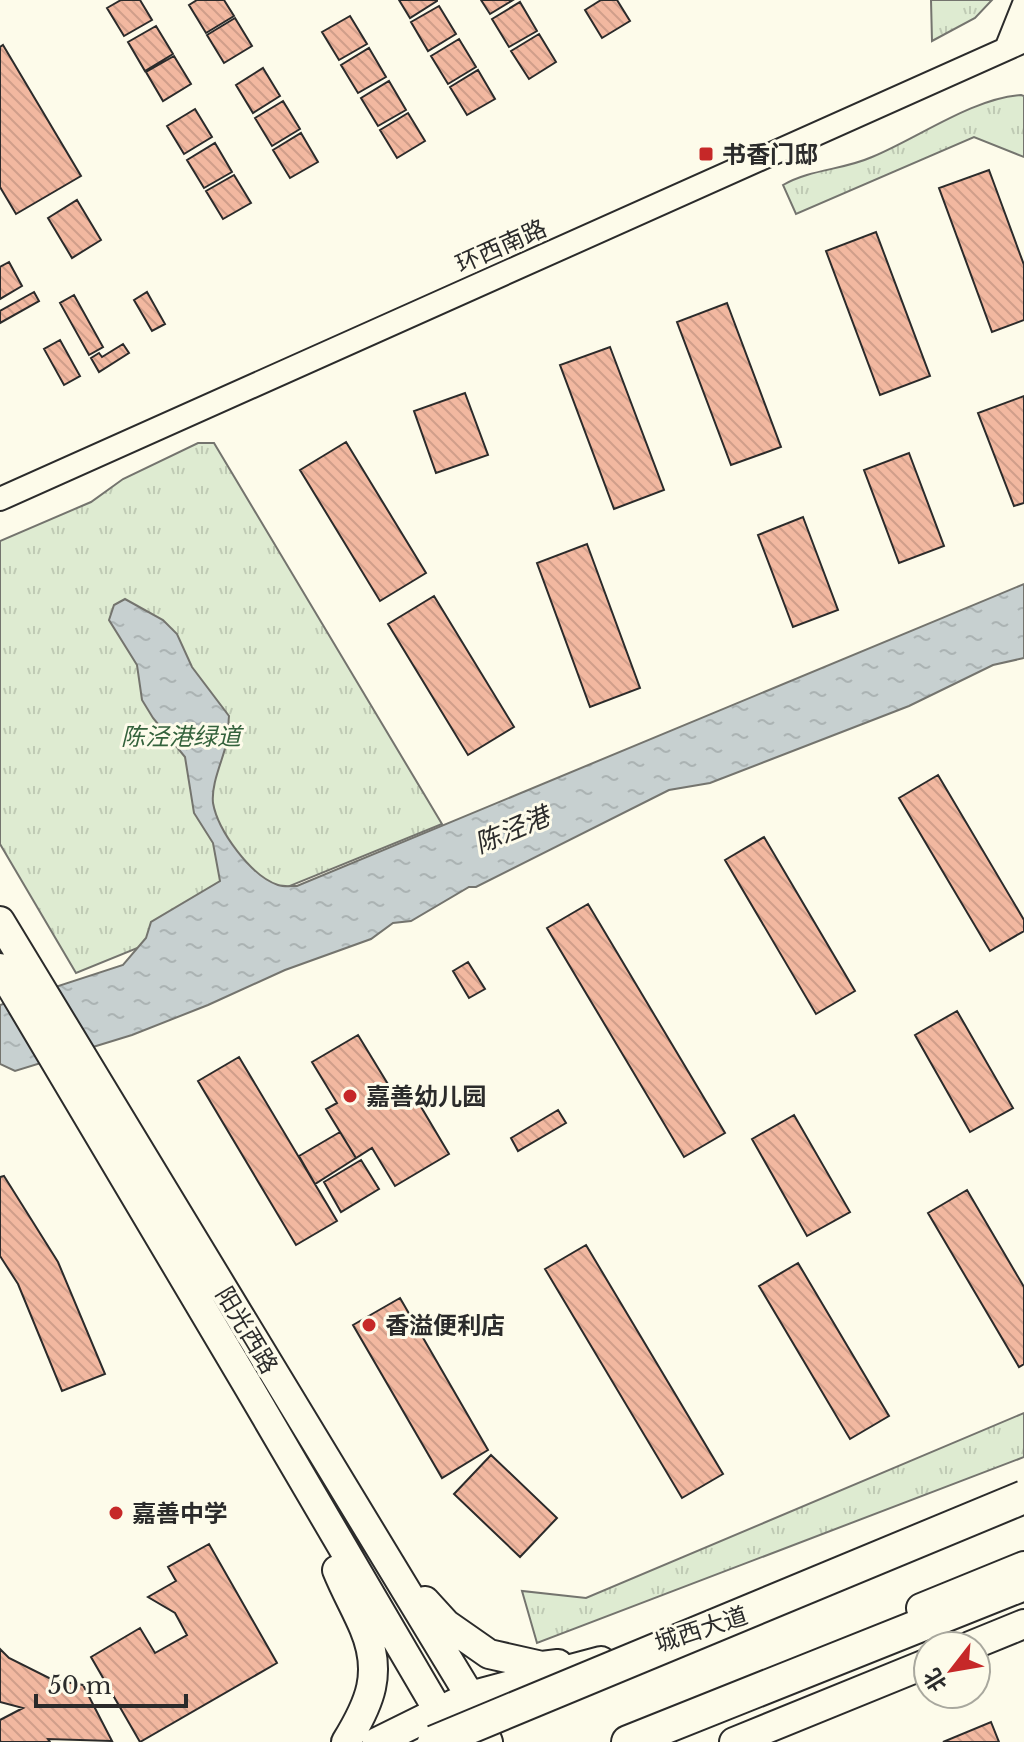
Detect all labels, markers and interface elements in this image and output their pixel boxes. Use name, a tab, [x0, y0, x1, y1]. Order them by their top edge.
place label: 书香门邸	[722, 140, 818, 169]
marker: 书香门邸	[697, 145, 715, 163]
street label: 环西南路	[451, 213, 551, 279]
park label: 陈泾港绿道	[121, 722, 244, 751]
water label: 陈泾港	[470, 798, 558, 860]
place label: 嘉善幼儿园	[366, 1082, 486, 1111]
marker: 嘉善幼儿园	[341, 1087, 359, 1105]
street label: 阳光西路	[210, 1281, 284, 1379]
place label: 香溢便利店	[385, 1311, 505, 1340]
marker: 香溢便利店	[360, 1316, 378, 1334]
place label: 嘉善中学	[132, 1499, 228, 1528]
marker: 嘉善中学	[107, 1504, 125, 1522]
street label: 城西大道	[651, 1600, 751, 1658]
north arrow	[912, 1630, 992, 1710]
scale bar	[36, 1658, 186, 1708]
text: 北	[918, 1664, 953, 1696]
text: 50 m	[48, 1671, 112, 1700]

